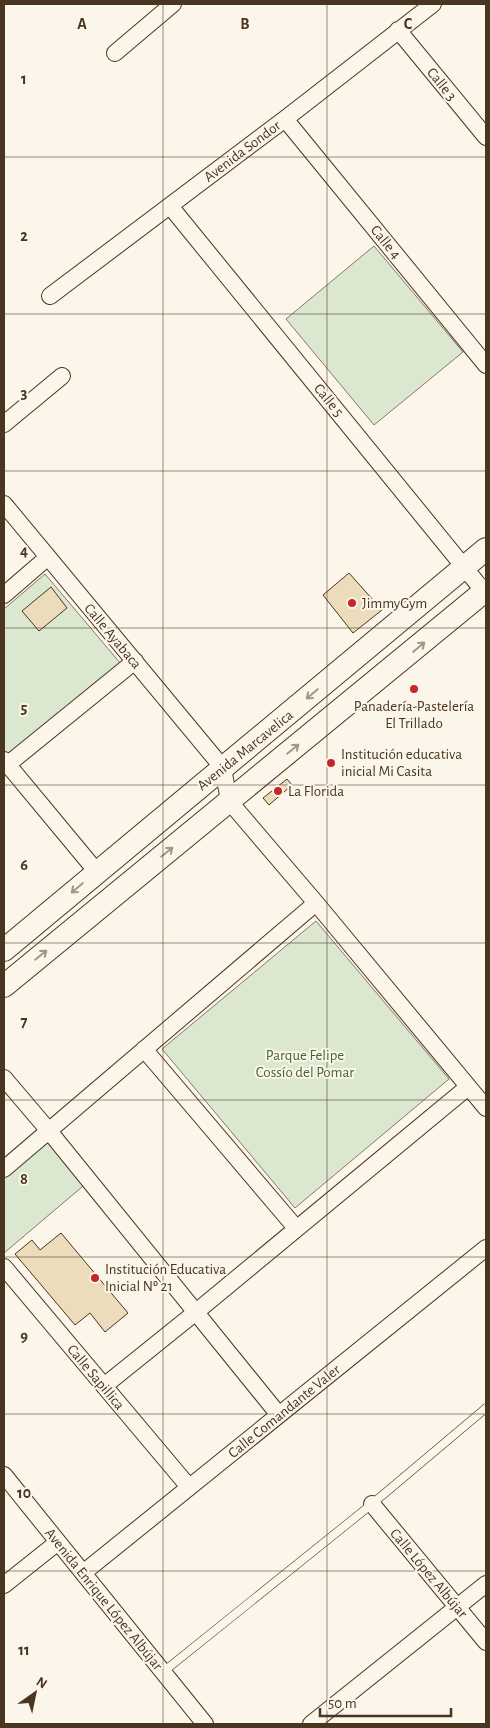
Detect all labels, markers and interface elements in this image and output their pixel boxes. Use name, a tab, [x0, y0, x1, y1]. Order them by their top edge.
text: A	[77, 16, 87, 32]
text: B	[240, 16, 250, 32]
text: C	[404, 16, 413, 32]
street label: Calle 3	[424, 65, 459, 104]
text: 1	[21, 71, 27, 87]
street label: Avenida Sondor	[201, 118, 283, 185]
street label: Calle 4	[368, 223, 404, 262]
text: 2	[20, 228, 28, 244]
street label: Calle 5	[311, 381, 346, 420]
text: 3	[21, 385, 28, 401]
text: 4	[20, 543, 28, 559]
place label: JimmyGym	[362, 596, 427, 611]
marker: JimmyGym	[346, 597, 358, 609]
street label: Calle Ayabaca	[81, 601, 144, 672]
one-way arrow	[412, 641, 425, 652]
marker: Panadería-Pastelería El Trillado	[408, 683, 420, 695]
one-way arrow	[306, 689, 319, 700]
place label: Panadería-Pastelería El Trillado	[354, 699, 474, 731]
text: 5	[21, 700, 28, 716]
street label: Avenida Marcavelica	[195, 707, 296, 794]
one-way arrow	[286, 743, 299, 755]
place label: Institución educativa inicial Mi Casita	[341, 747, 462, 779]
marker: Institución educativa inicial Mi Casita	[325, 757, 337, 769]
place label: La Florida	[288, 784, 344, 799]
marker: La Florida	[272, 785, 284, 797]
one-way arrow	[160, 847, 173, 858]
text: 6	[20, 857, 28, 873]
one-way arrow	[71, 883, 84, 894]
one-way arrow	[35, 950, 48, 961]
text: 7	[21, 1014, 28, 1030]
park label: Parque Felipe Cossío del Pomar	[256, 1048, 354, 1080]
text: 8	[20, 1171, 28, 1187]
place label: Institución Educativa Inicial Nº 21	[105, 1262, 226, 1294]
marker: Institución Educativa Inicial Nº 21	[89, 1272, 101, 1284]
text: 9	[20, 1328, 28, 1344]
street label: Calle Sapillica	[64, 1342, 127, 1413]
street label: Calle Comandante Valer	[226, 1362, 343, 1461]
text: 10	[17, 1485, 31, 1501]
street label: Avenida Enrique López Albújar	[42, 1526, 165, 1673]
street label: Calle López Albújar	[387, 1526, 470, 1621]
text: 11	[18, 1642, 30, 1658]
north arrow	[10, 1668, 60, 1718]
text: N	[34, 1674, 49, 1691]
scale bar	[320, 1686, 451, 1718]
text: 50 m	[328, 1696, 357, 1711]

